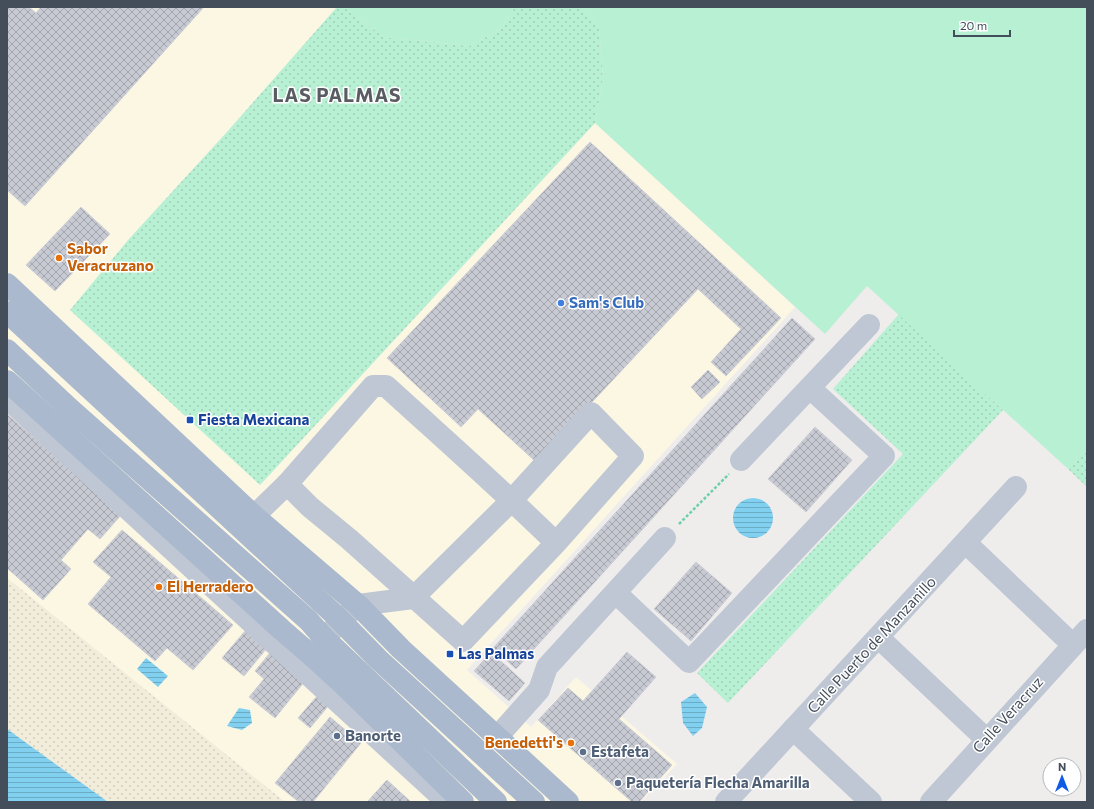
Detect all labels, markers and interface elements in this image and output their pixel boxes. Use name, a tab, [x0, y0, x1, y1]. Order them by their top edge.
scale bar	[954, 12, 1010, 38]
text: 20 m	[960, 18, 987, 32]
district label: LAS PALMAS	[272, 83, 402, 106]
place label: Sabor Veracruzano	[67, 239, 154, 274]
marker: Sabor Veracruzano	[54, 253, 64, 263]
place label: Sam's Club	[569, 293, 644, 311]
marker: Sam's Club	[556, 298, 566, 308]
place label: Fiesta Mexicana	[198, 410, 310, 428]
marker: Fiesta Mexicana	[185, 415, 195, 425]
street label: Calle Puerto de Manzanillo	[803, 572, 939, 716]
place label: El Herradero	[167, 577, 254, 595]
marker: El Herradero	[154, 582, 164, 592]
place label: Las Palmas	[458, 644, 534, 662]
marker: Las Palmas	[445, 649, 455, 659]
street label: Calle Veracruz	[968, 672, 1046, 756]
place label: Banorte	[345, 726, 401, 744]
marker: Banorte	[332, 731, 342, 741]
place label: Benedetti's	[485, 733, 563, 751]
marker: Benedetti's	[566, 738, 576, 748]
place label: Estafeta	[591, 742, 649, 760]
marker: Estafeta	[578, 747, 588, 757]
north arrow	[1042, 757, 1082, 797]
text: N	[1058, 760, 1066, 773]
place label: Paquetería Flecha Amarilla	[626, 773, 810, 791]
marker: Paquetería Flecha Amarilla	[613, 778, 623, 788]

